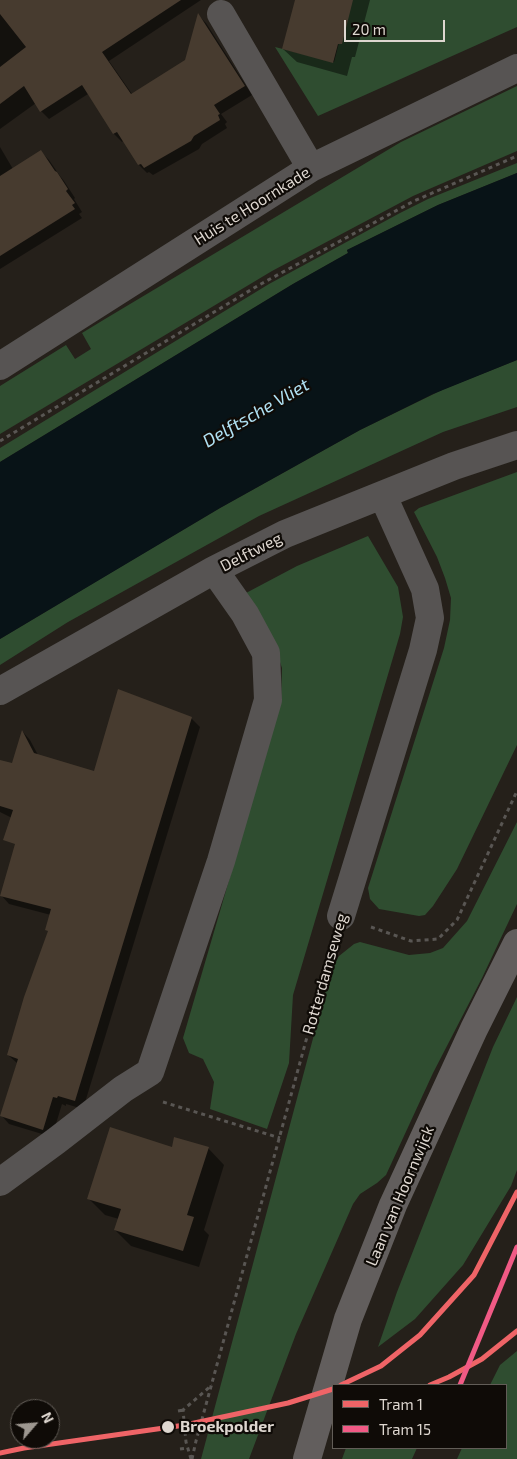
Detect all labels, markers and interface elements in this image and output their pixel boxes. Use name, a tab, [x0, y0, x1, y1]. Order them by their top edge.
scale bar	[347, 10, 448, 42]
text: 20 m	[352, 20, 386, 38]
street label: Huis te Hoornkade	[191, 163, 313, 249]
water label: Delftsche Vliet	[199, 374, 313, 452]
street label: Delftweg	[217, 528, 285, 576]
street label: Rotterdamseweg	[299, 911, 351, 1037]
street label: Laan van Hoornwijck	[362, 1123, 438, 1269]
legend	[332, 1384, 507, 1449]
text: Tram 1	[379, 1395, 423, 1413]
north arrow	[10, 1399, 60, 1449]
text: N	[38, 1409, 58, 1426]
place label: Broekpolder	[180, 1417, 274, 1437]
marker: Broekpolder	[160, 1419, 176, 1435]
text: Tram 15	[379, 1420, 431, 1438]

